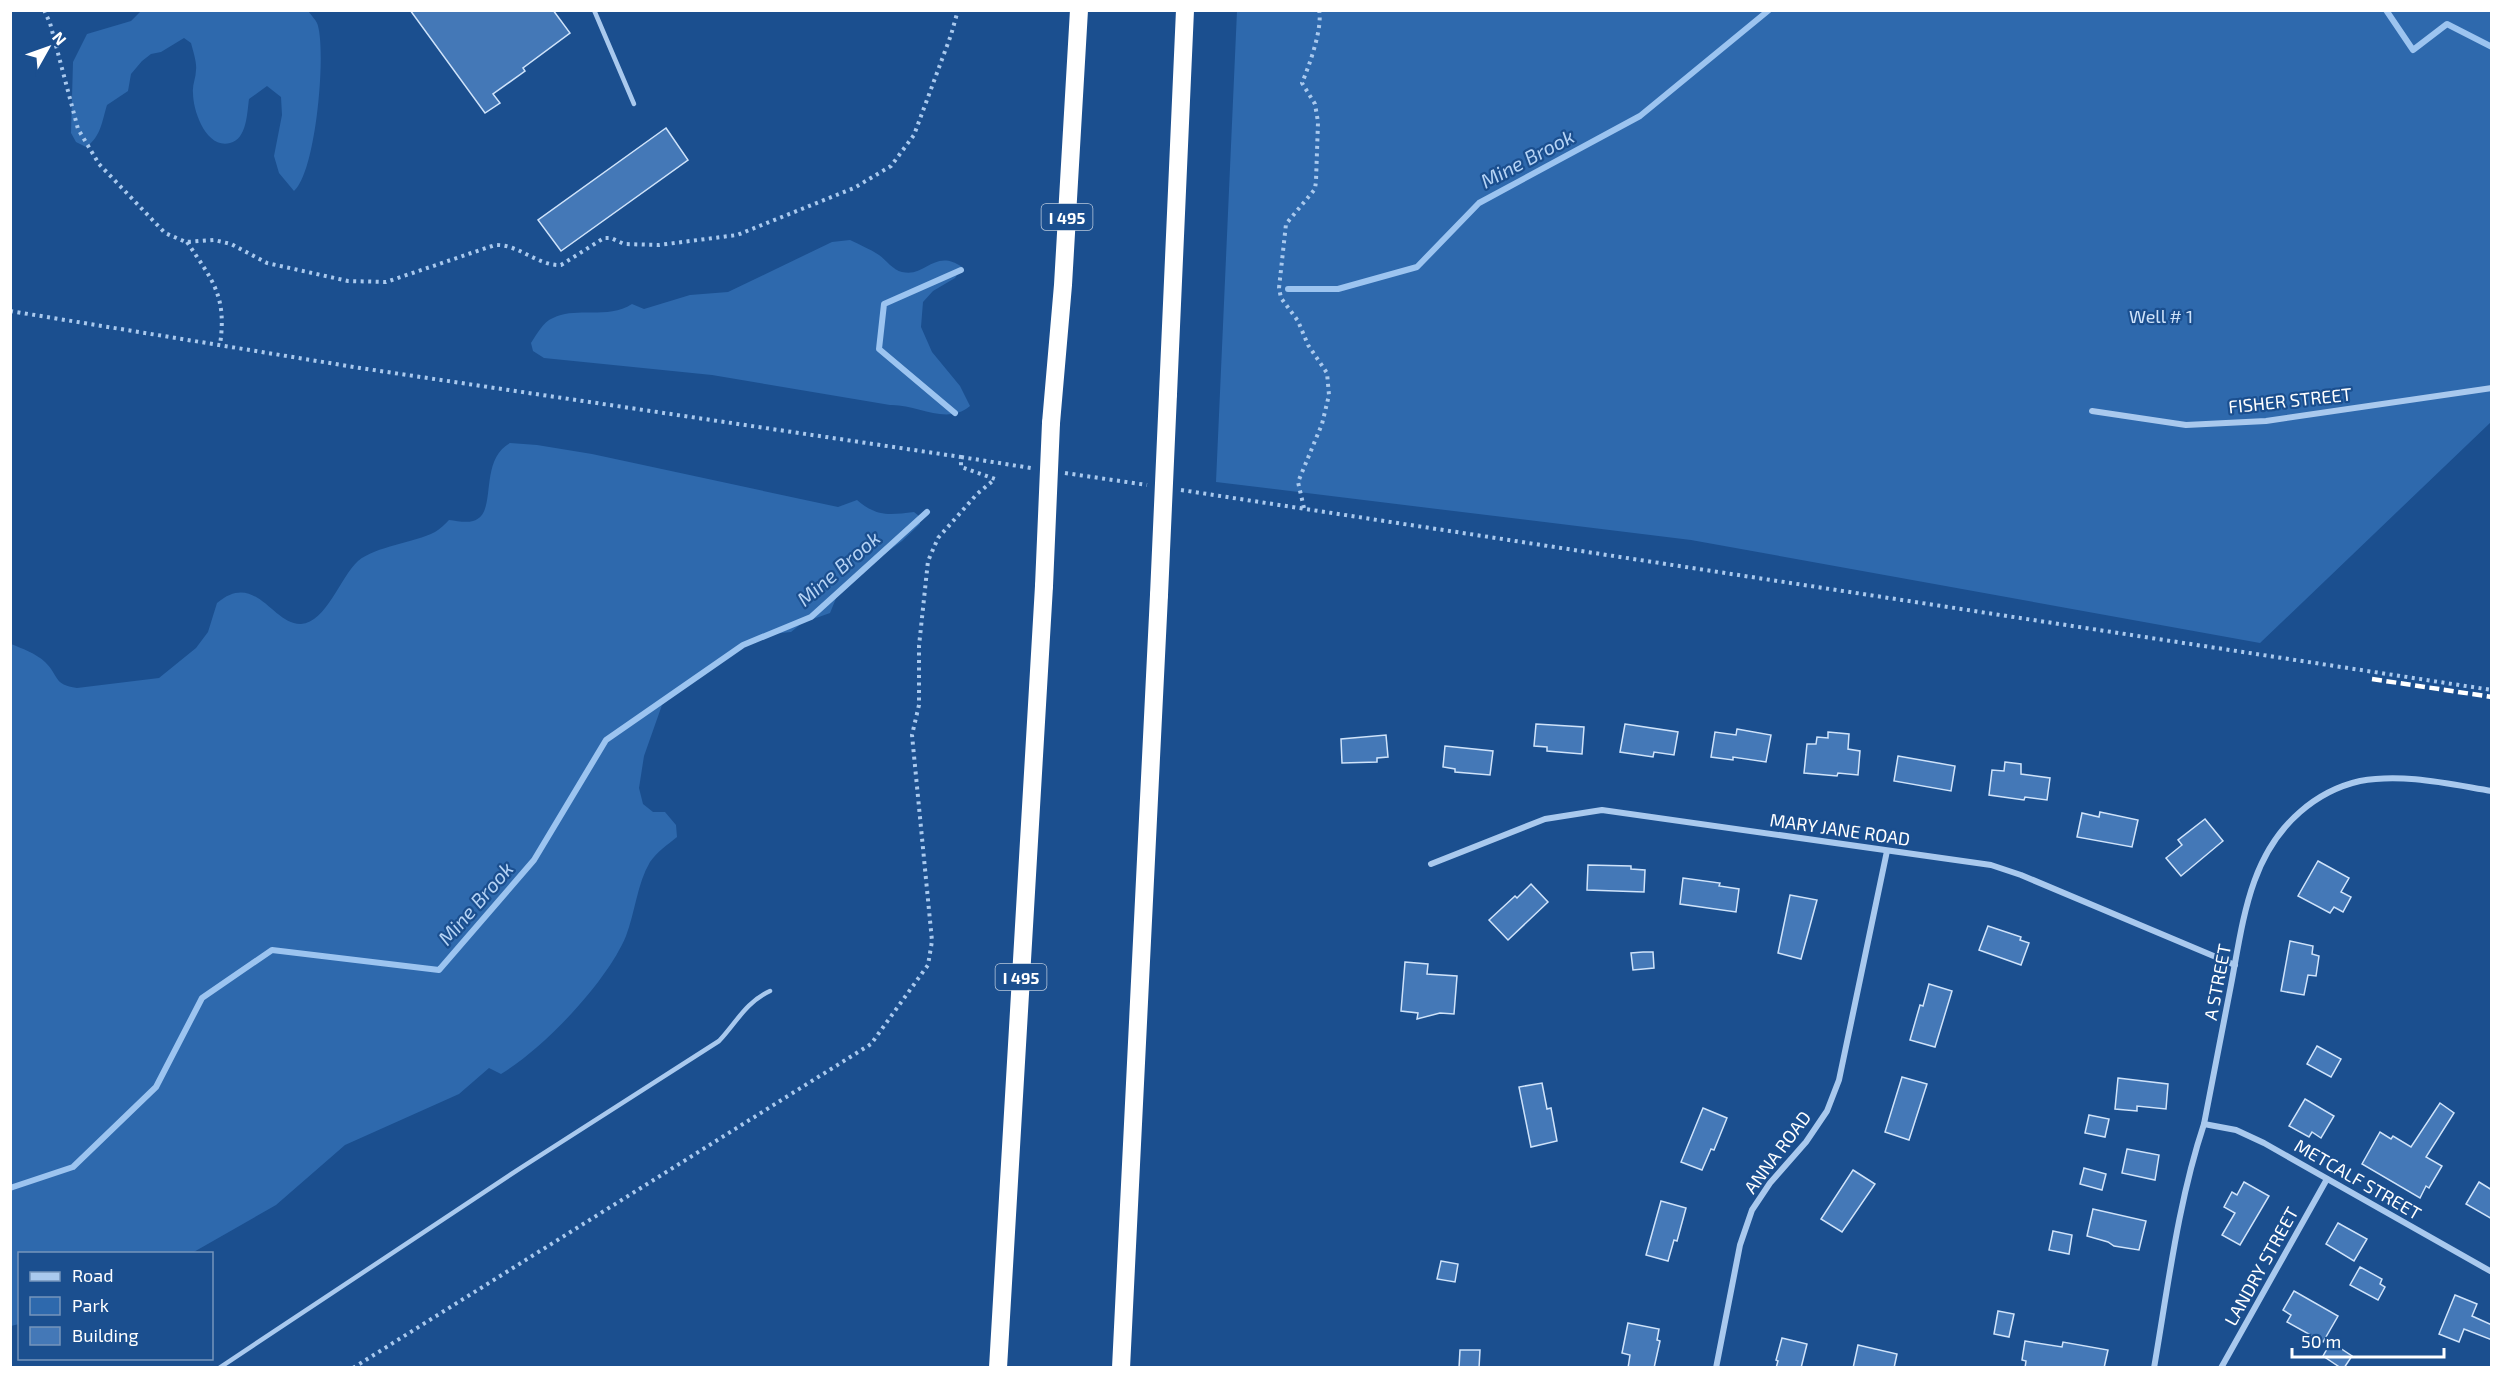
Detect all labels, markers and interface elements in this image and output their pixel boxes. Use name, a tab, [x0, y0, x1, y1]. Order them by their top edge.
north arrow	[18, 18, 78, 78]
text: N	[49, 28, 71, 49]
water label: Mine Brook	[1476, 123, 1578, 193]
road number: I 495	[1042, 204, 1092, 230]
park label: Well # 1	[2129, 305, 2193, 327]
street label: FISHER STREET	[2227, 383, 2353, 417]
water label: Mine Brook	[792, 525, 884, 611]
street label: MARY JANE ROAD	[1768, 808, 1912, 850]
water label: Mine Brook	[432, 857, 518, 949]
street label: A STREET	[2199, 942, 2235, 1022]
road number: I 495	[996, 964, 1046, 990]
street label: ANNA ROAD	[1739, 1106, 1815, 1198]
street label: METCALF STREET	[2291, 1134, 2426, 1224]
street label: LANDRY STREET	[2219, 1202, 2303, 1329]
legend	[18, 1252, 213, 1360]
text: Road	[72, 1264, 113, 1286]
text: Park	[72, 1294, 109, 1316]
scale bar	[2292, 1321, 2444, 1359]
text: Building	[72, 1324, 139, 1346]
text: 50 m	[2301, 1330, 2341, 1352]

